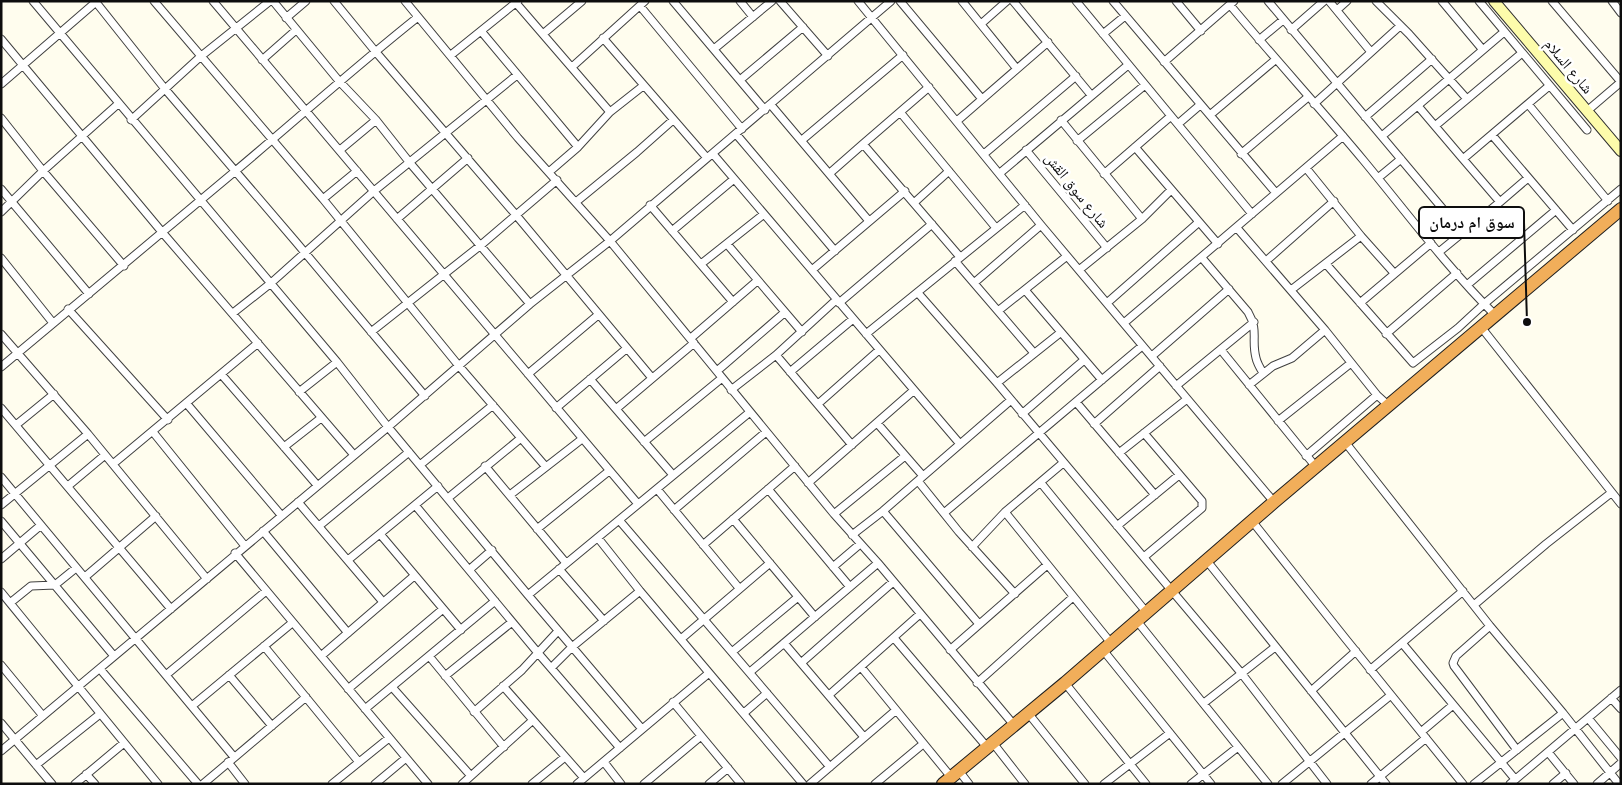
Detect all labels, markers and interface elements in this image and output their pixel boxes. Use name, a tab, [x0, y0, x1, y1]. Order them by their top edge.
street label: شارع السلام	[1540, 35, 1598, 98]
street label: شارع سوق القش	[1040, 148, 1113, 232]
callout: سوق ام درمان	[1419, 207, 1524, 238]
text: سوق ام درمان	[1429, 212, 1515, 234]

